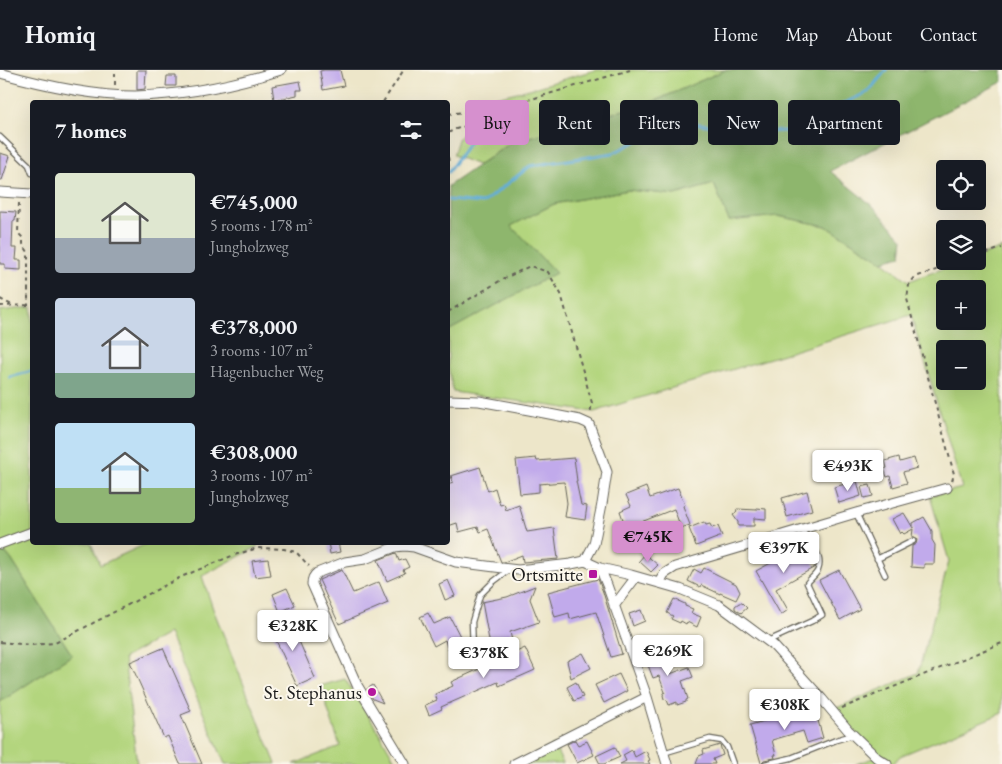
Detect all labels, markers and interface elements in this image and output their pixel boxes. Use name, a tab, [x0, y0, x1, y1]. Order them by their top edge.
text: Homiq	[25, 19, 96, 50]
text: Home	[713, 23, 758, 46]
text: Map	[786, 23, 818, 46]
text: About	[846, 23, 892, 46]
text: Contact	[920, 23, 977, 46]
chip: Buy	[465, 100, 529, 145]
chip: Rent	[539, 100, 610, 145]
chip: Filters	[620, 100, 698, 145]
chip: New	[708, 100, 778, 145]
chip: Apartment	[788, 100, 900, 145]
icon: filters	[397, 116, 425, 144]
text: 7 homes	[55, 117, 127, 144]
map controls	[936, 160, 986, 390]
button: locate	[936, 160, 986, 210]
text: €745,000	[210, 188, 297, 215]
icon: home	[95, 193, 155, 253]
text: 5 rooms · 178 m²	[210, 215, 313, 236]
button: layers	[936, 220, 986, 270]
text: Jungholzweg	[210, 236, 289, 257]
button: +	[936, 280, 986, 330]
text: €378,000	[210, 313, 297, 340]
icon: home	[95, 318, 155, 378]
text: 3 rooms · 107 m²	[210, 340, 313, 361]
button: −	[936, 340, 986, 390]
text: Hagenbucher Weg	[210, 361, 323, 382]
text: €308,000	[210, 438, 297, 465]
icon: home	[95, 443, 155, 503]
pin: €493K	[813, 450, 883, 492]
text: €493K	[823, 455, 873, 476]
text: 3 rooms · 107 m²	[210, 465, 313, 486]
text: Jungholzweg	[210, 486, 289, 507]
pin: €745K	[613, 520, 683, 563]
text: €745K	[623, 526, 673, 547]
pin: €397K	[749, 532, 819, 574]
text: €397K	[759, 537, 809, 558]
place label: Ortsmitte	[511, 562, 583, 587]
marker: Ortsmitte	[587, 568, 599, 580]
pin: €328K	[258, 610, 328, 652]
text: €328K	[268, 615, 318, 636]
pin: €269K	[633, 634, 703, 677]
pin: €378K	[449, 636, 519, 679]
text: €269K	[643, 640, 693, 661]
text: €378K	[459, 642, 509, 663]
place label: St. Stephanus	[264, 680, 362, 705]
marker: St. Stephanus	[366, 686, 378, 698]
pin: €308K	[750, 688, 820, 731]
text: €308K	[760, 694, 810, 715]

